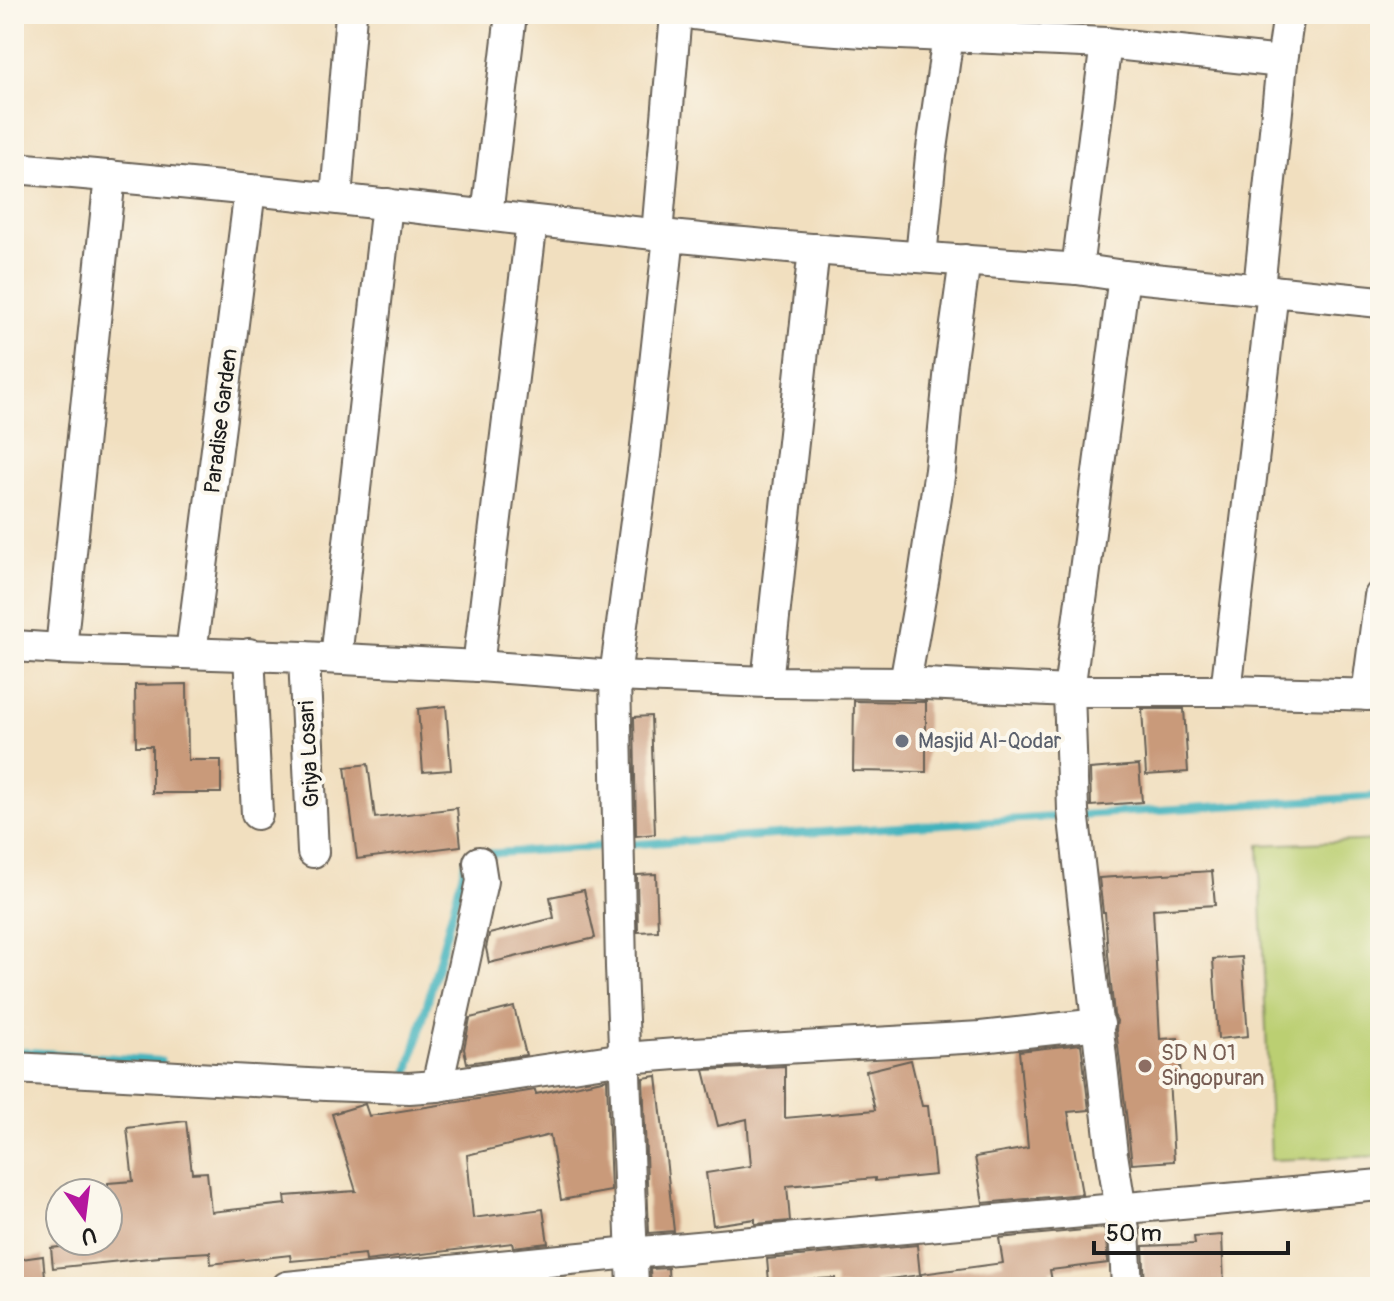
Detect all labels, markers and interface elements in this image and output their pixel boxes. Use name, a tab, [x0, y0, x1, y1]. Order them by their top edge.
street label: Paradise Garden	[198, 347, 244, 495]
street label: Griya Losari	[292, 700, 326, 808]
place label: Masjid Al-Qodar	[918, 727, 1062, 755]
marker: Masjid Al-Qodar	[893, 732, 911, 750]
place label: SD N 01 Singopuran	[1161, 1039, 1264, 1092]
marker: SD N 01 Singopuran	[1136, 1057, 1154, 1075]
north arrow	[44, 1177, 124, 1257]
scale bar	[1094, 1205, 1288, 1255]
text: 50 m	[1106, 1219, 1162, 1248]
text: U	[78, 1220, 99, 1251]

